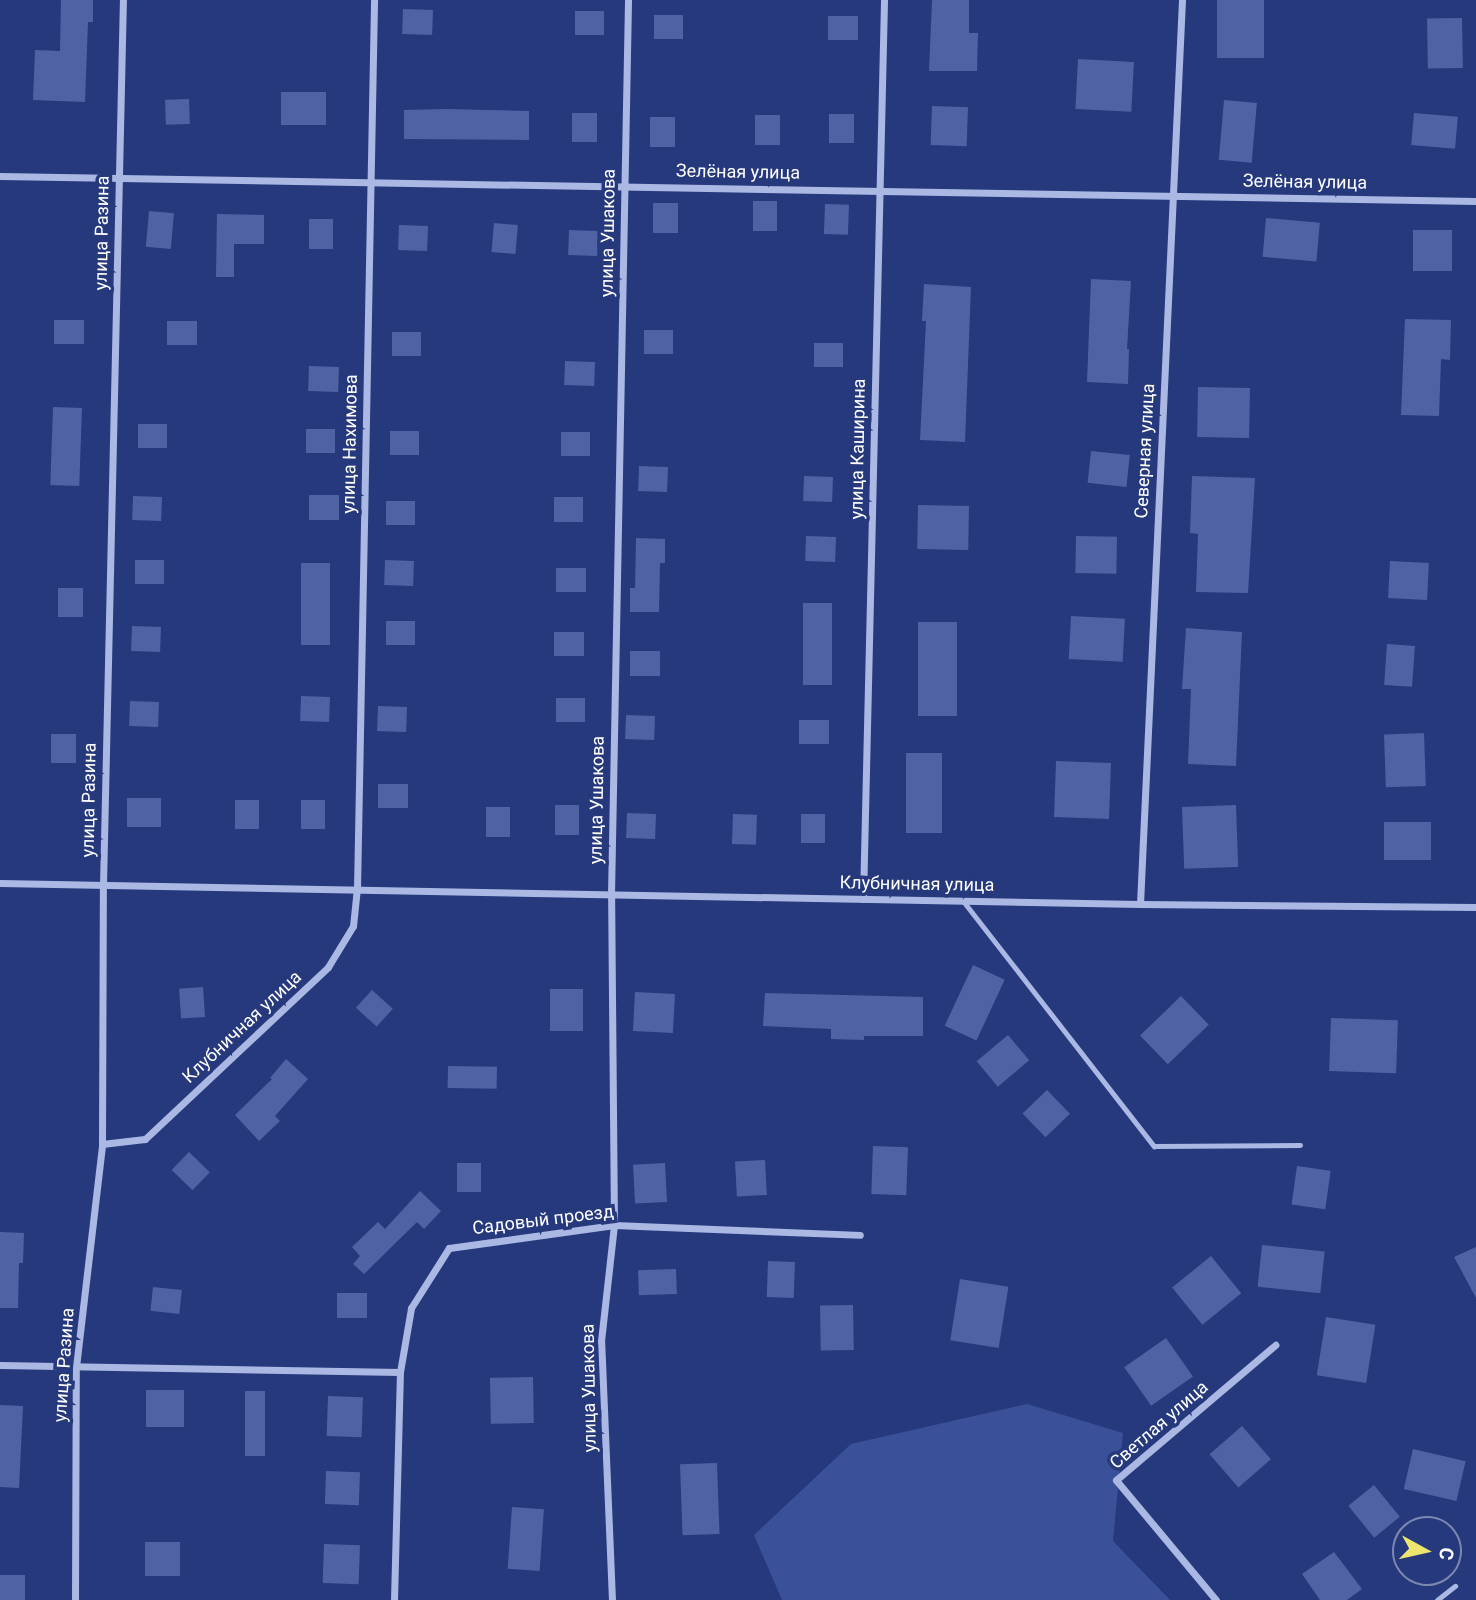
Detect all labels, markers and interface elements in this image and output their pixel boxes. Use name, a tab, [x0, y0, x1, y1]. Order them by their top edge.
street label: Зелёная улица	[676, 160, 800, 184]
street label: улица Ушакова	[596, 169, 620, 297]
street label: Зелёная улица	[1243, 170, 1367, 194]
street label: улица Разина	[90, 176, 114, 290]
street label: улица Нахимова	[338, 374, 362, 514]
street label: улица Каширина	[846, 378, 870, 520]
street label: Северная улица	[1131, 383, 1159, 519]
street label: улица Ушакова	[585, 736, 609, 864]
street label: улица Разина	[77, 743, 101, 857]
street label: Клубничная улица	[839, 872, 995, 896]
street label: Клубничная улица	[178, 966, 306, 1088]
street label: Садовый проезд	[471, 1201, 615, 1239]
street label: улица Разина	[49, 1307, 79, 1423]
street label: улица Ушакова	[577, 1324, 601, 1452]
street label: Светлая улица	[1105, 1376, 1213, 1474]
north arrow	[1392, 1516, 1462, 1586]
text: С	[1434, 1546, 1459, 1561]

